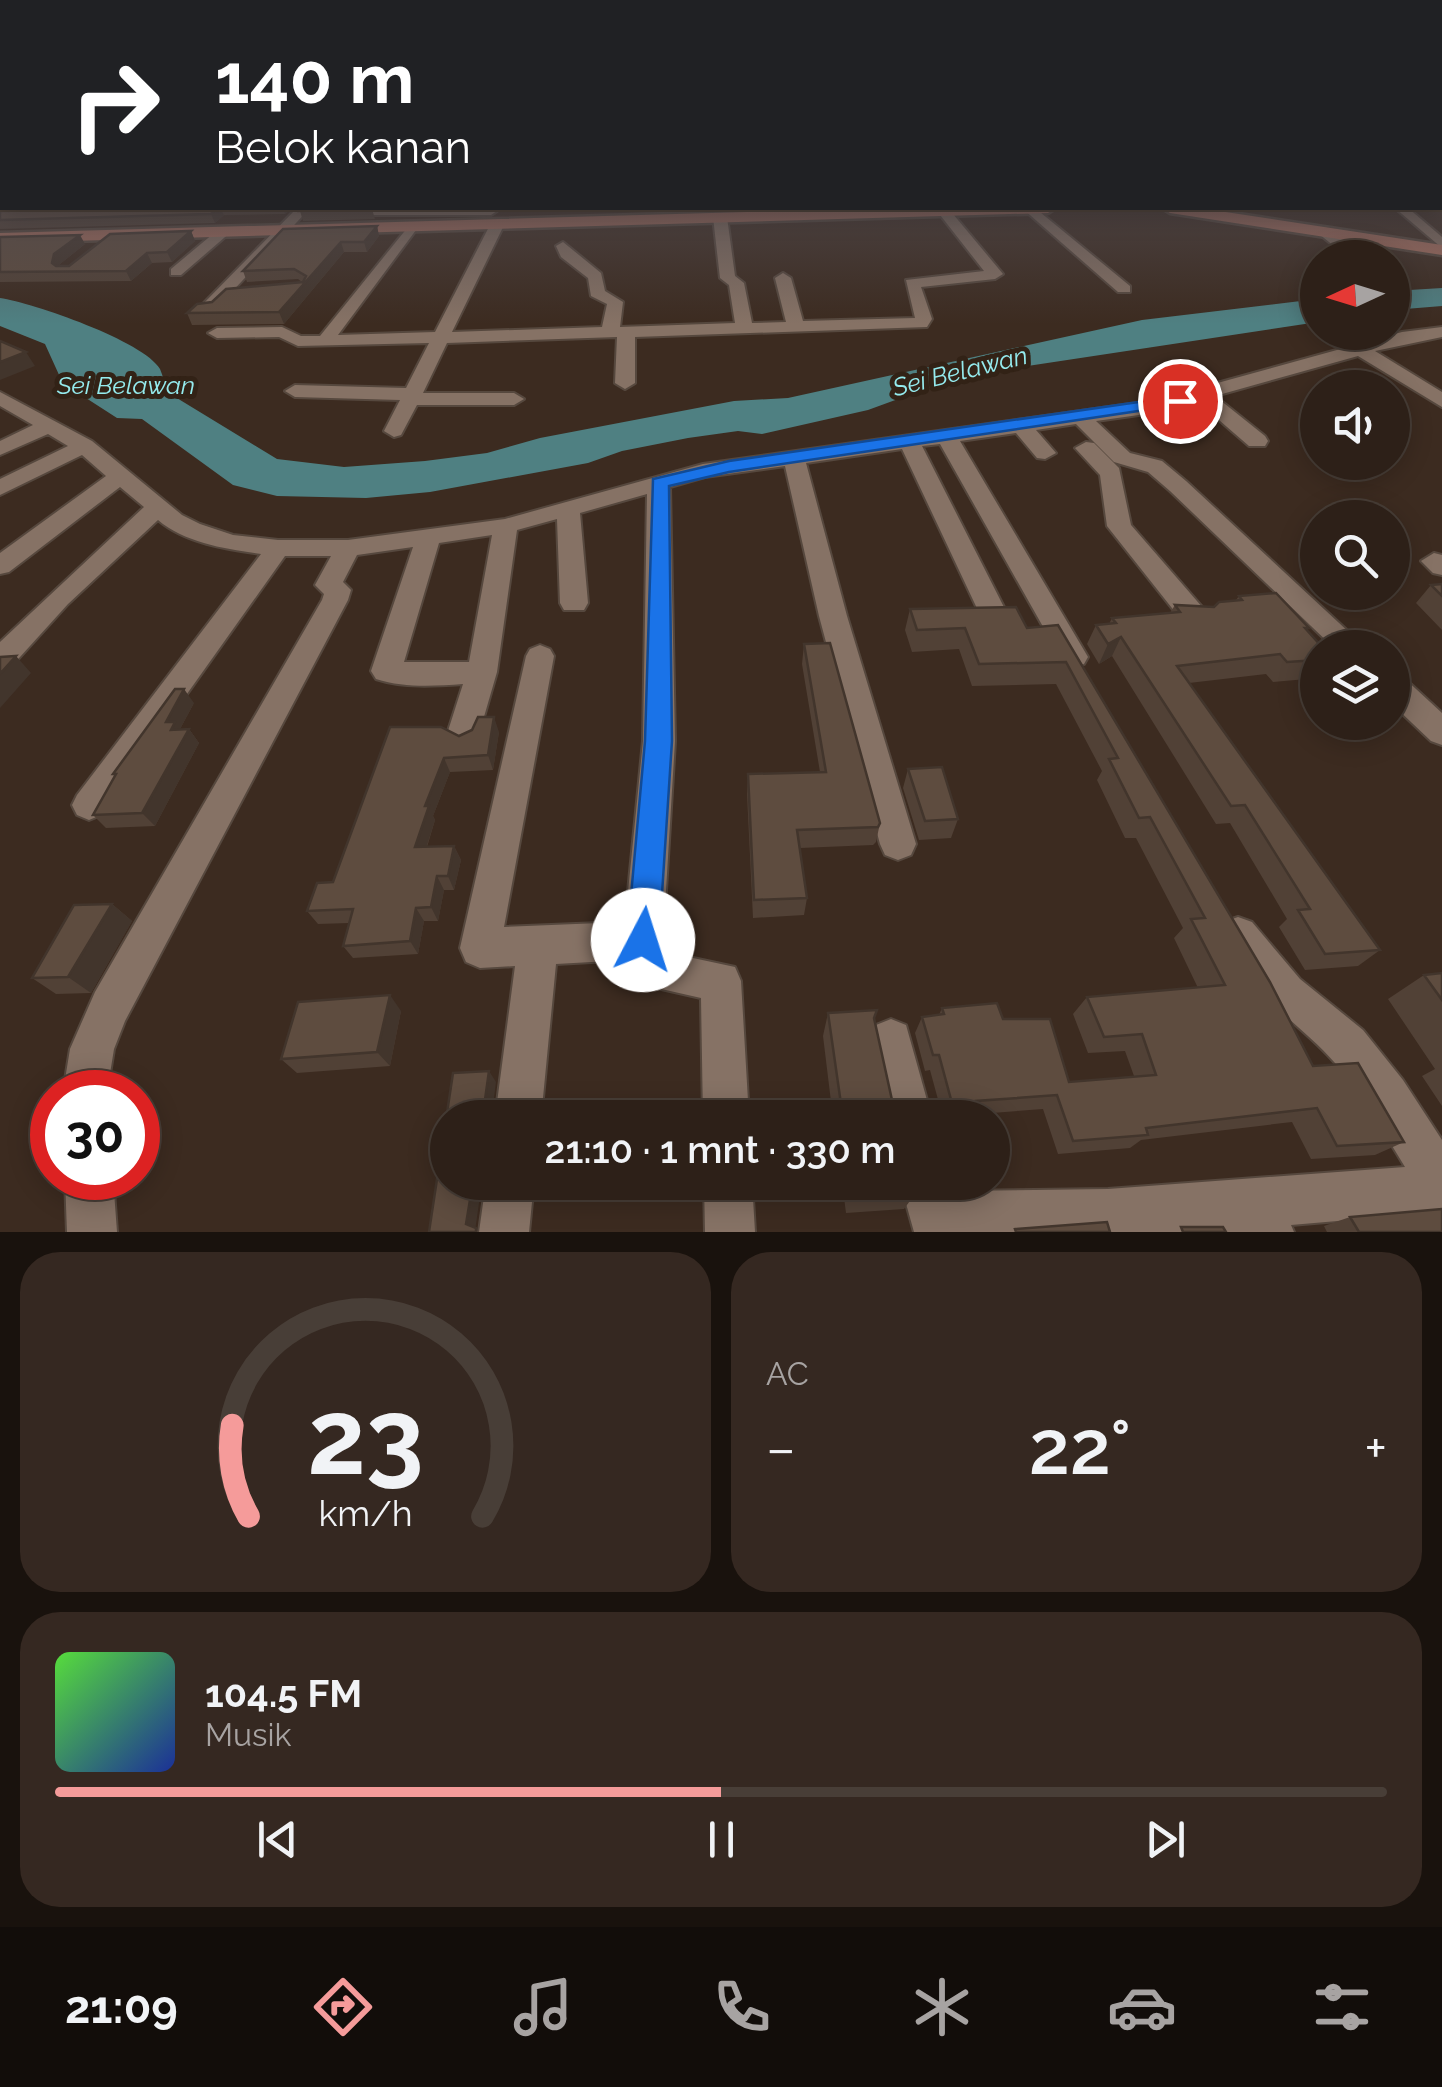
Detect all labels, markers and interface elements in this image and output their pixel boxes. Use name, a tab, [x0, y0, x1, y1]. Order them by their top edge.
text: 140 m	[215, 37, 415, 119]
icon: right	[50, 40, 180, 170]
text: Belok kanan	[215, 121, 471, 174]
north arrow	[1300, 240, 1410, 350]
map controls	[1300, 240, 1410, 740]
water label: Sei Belawan	[888, 340, 1031, 402]
pin	[1138, 359, 1223, 444]
water label: Sei Belawan	[56, 370, 195, 400]
button: sound	[1300, 370, 1410, 480]
icon: arrive	[1153, 374, 1208, 429]
button: search	[1300, 500, 1410, 610]
button: layers	[1300, 630, 1410, 740]
position arrow	[591, 888, 695, 992]
speed limit sign: 30	[30, 1070, 160, 1200]
text: 21:10 · 1 mnt · 330 m	[545, 1127, 895, 1172]
text: AC	[766, 1355, 809, 1392]
text: 23	[307, 1376, 424, 1498]
text: 22°	[1029, 1403, 1131, 1492]
text: −	[766, 1416, 796, 1481]
text: +	[1364, 1416, 1387, 1481]
text: km/h	[318, 1492, 413, 1534]
text: 104.5 FM	[205, 1671, 362, 1716]
text: Musik	[205, 1716, 291, 1753]
icon: previous	[250, 1812, 305, 1867]
icon: pause	[694, 1812, 749, 1867]
icon: next	[1138, 1812, 1193, 1867]
icon: directions	[308, 1972, 378, 2042]
icon: music	[508, 1972, 578, 2042]
icon: phone	[707, 1972, 777, 2042]
icon: climate	[907, 1972, 977, 2042]
icon: car	[1107, 1972, 1177, 2042]
icon: filters	[1307, 1972, 1377, 2042]
text: 21:09	[65, 1981, 178, 2034]

